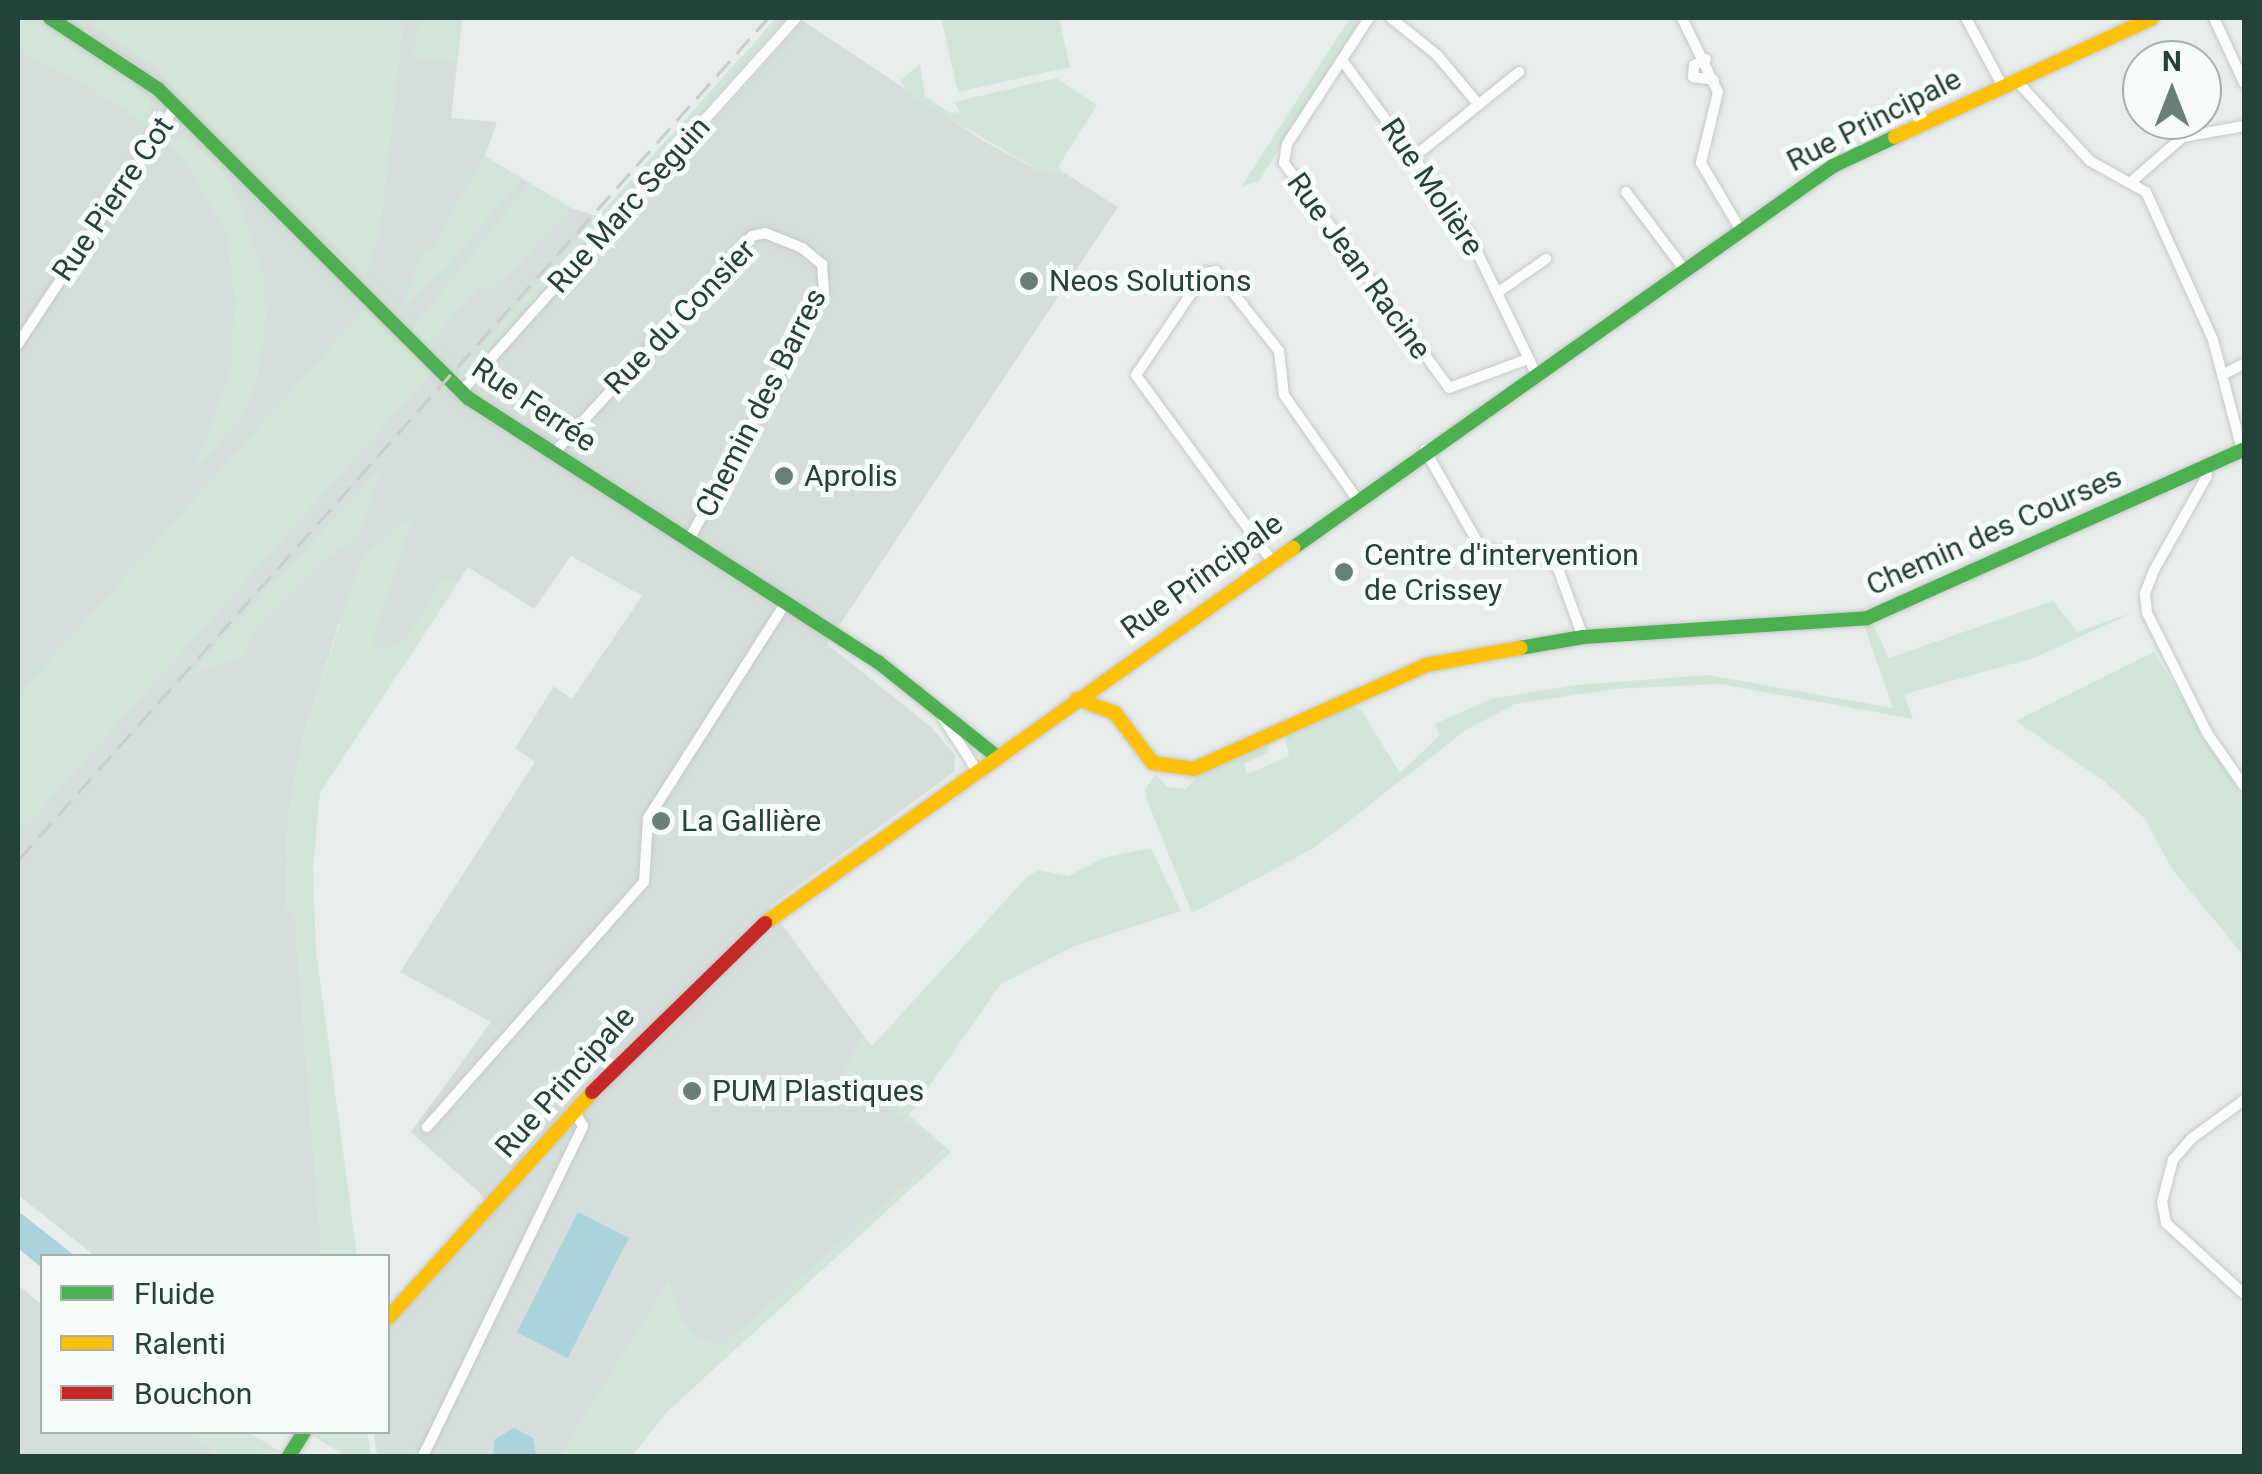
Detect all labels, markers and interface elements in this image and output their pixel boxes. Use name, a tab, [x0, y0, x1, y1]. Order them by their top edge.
north arrow	[2122, 40, 2222, 140]
text: N	[2162, 45, 2182, 78]
street label: Rue Principale	[1781, 61, 1967, 179]
street label: Rue Marc Seguin	[540, 109, 718, 301]
street label: Rue Pierre Cot	[45, 110, 181, 288]
street label: Rue Molière	[1373, 111, 1491, 263]
street label: Rue Jean Racine	[1279, 166, 1439, 366]
street label: Rue du Consier	[597, 232, 763, 402]
place label: Neos Solutions	[1049, 263, 1251, 299]
marker: Neos Solutions	[1018, 270, 1040, 292]
street label: Chemin des Barres	[688, 283, 834, 523]
street label: Rue Ferrée	[465, 350, 603, 460]
place label: Aprolis	[804, 458, 897, 494]
street label: Chemin des Courses	[1861, 459, 2127, 603]
marker: Aprolis	[773, 465, 795, 487]
street label: Rue Principale	[1114, 505, 1290, 647]
place label: Centre d'intervention de Crissey	[1364, 537, 1639, 608]
marker: Centre d'intervention de Crissey	[1333, 561, 1355, 583]
place label: La Gallière	[681, 803, 821, 839]
marker: La Gallière	[650, 810, 672, 832]
street label: Rue Principale	[488, 999, 642, 1165]
place label: PUM Plastiques	[712, 1073, 924, 1109]
marker: PUM Plastiques	[681, 1080, 703, 1102]
legend	[40, 1254, 390, 1434]
text: Fluide	[134, 1276, 215, 1311]
text: Ralenti	[134, 1326, 226, 1361]
text: Bouchon	[134, 1376, 252, 1411]

